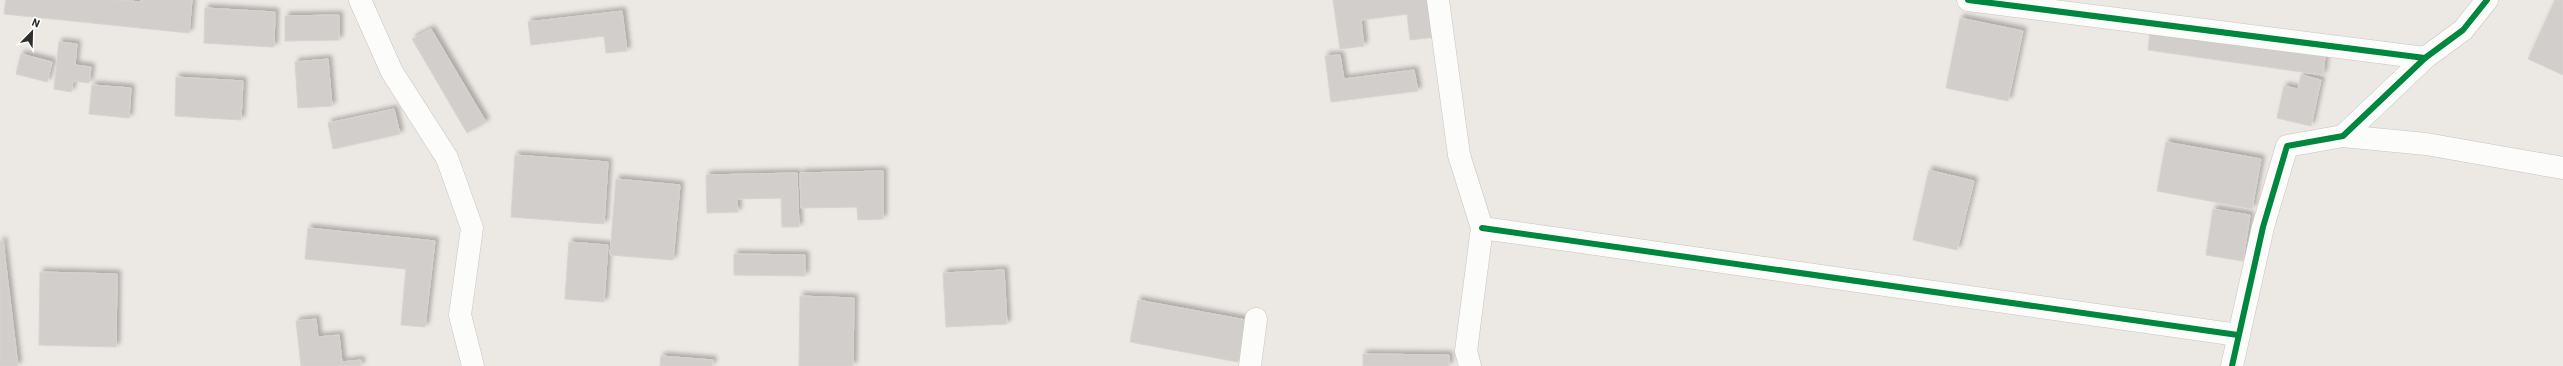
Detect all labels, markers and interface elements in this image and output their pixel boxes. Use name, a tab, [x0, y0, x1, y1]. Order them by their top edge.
north arrow	[12, 12, 52, 52]
text: N	[30, 15, 42, 30]

